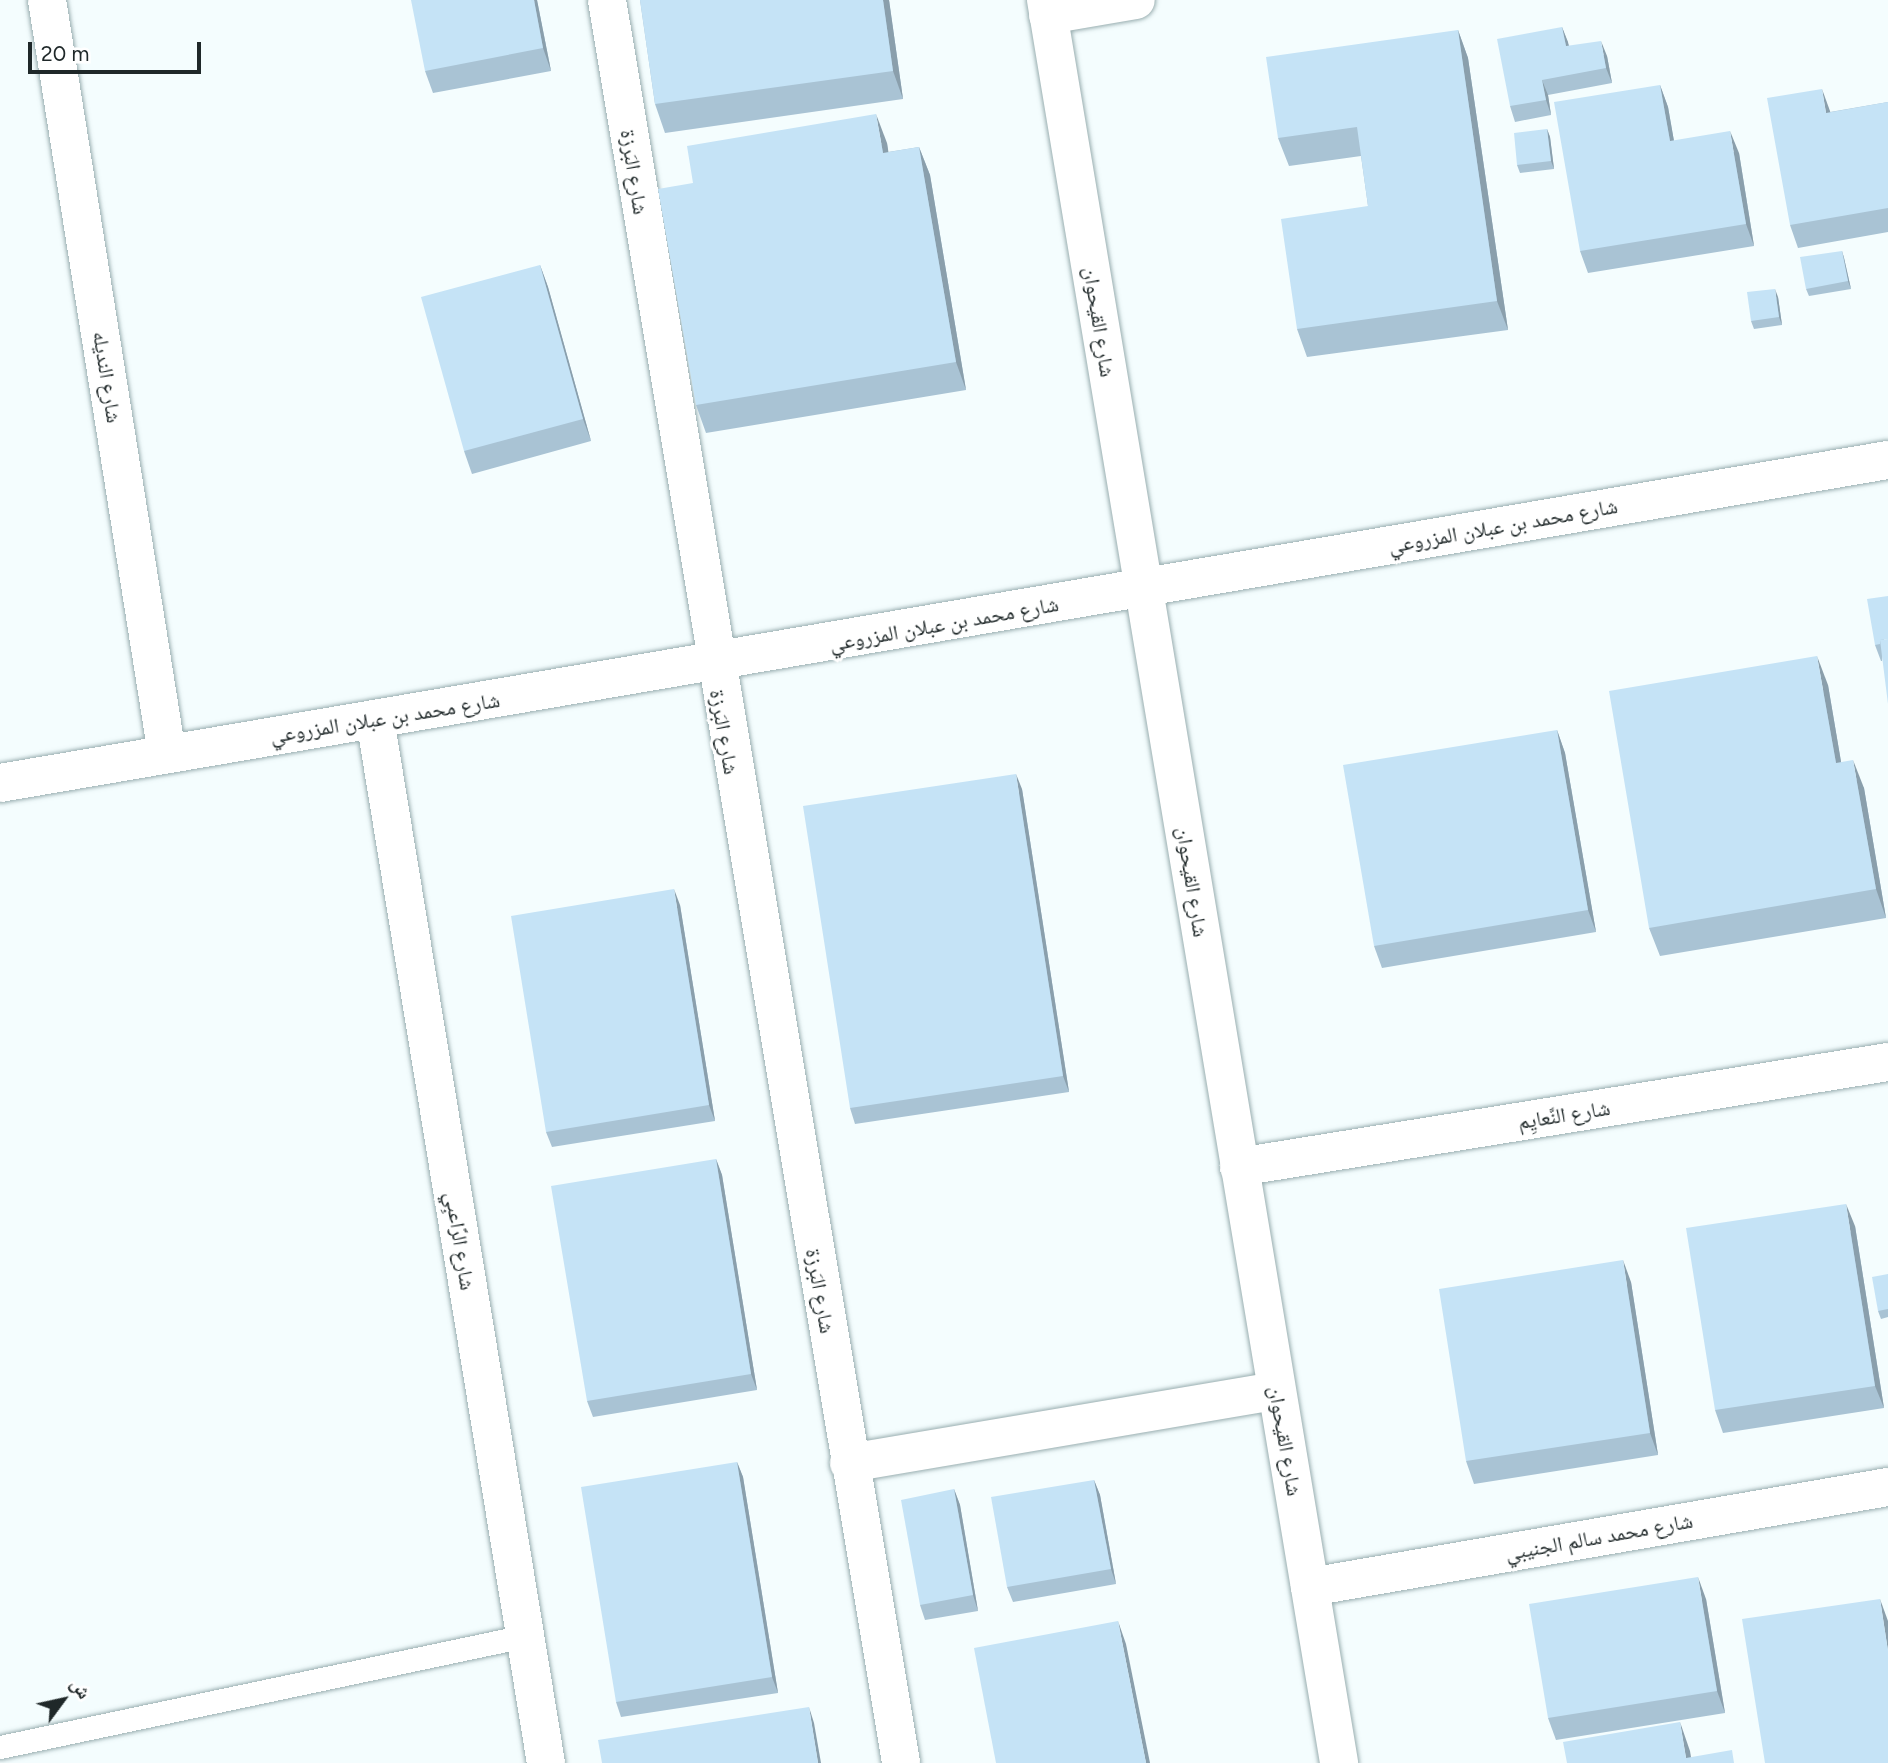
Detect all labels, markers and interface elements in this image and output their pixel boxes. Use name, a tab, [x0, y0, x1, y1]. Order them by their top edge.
scale bar	[32, 28, 205, 72]
text: 20 m	[41, 41, 89, 66]
street label: شارع البَرزة	[615, 128, 653, 216]
street label: شارع القيحوان	[1078, 265, 1120, 379]
street label: شارع النديله	[87, 329, 127, 425]
street label: شارع محمد بن عبلان المزروعي	[1386, 493, 1620, 559]
street label: شارع محمد بن عبلان المزروعي	[827, 591, 1061, 657]
street label: شارع محمد بن عبلان المزروعي	[268, 687, 502, 749]
street label: شارع البَرزة	[704, 688, 744, 776]
street label: شارع القيحوان	[1171, 825, 1213, 939]
street label: شارع النَّعايِم	[1516, 1095, 1612, 1135]
street label: شارع الرَّاعبِي	[440, 1190, 480, 1292]
street label: شارع البَرزة	[800, 1247, 840, 1335]
street label: شارع القيحوان	[1263, 1384, 1307, 1498]
street label: شارع محمد سالم الجنيبي	[1503, 1508, 1695, 1566]
north arrow	[28, 1665, 98, 1735]
text: ش	[66, 1674, 96, 1703]

